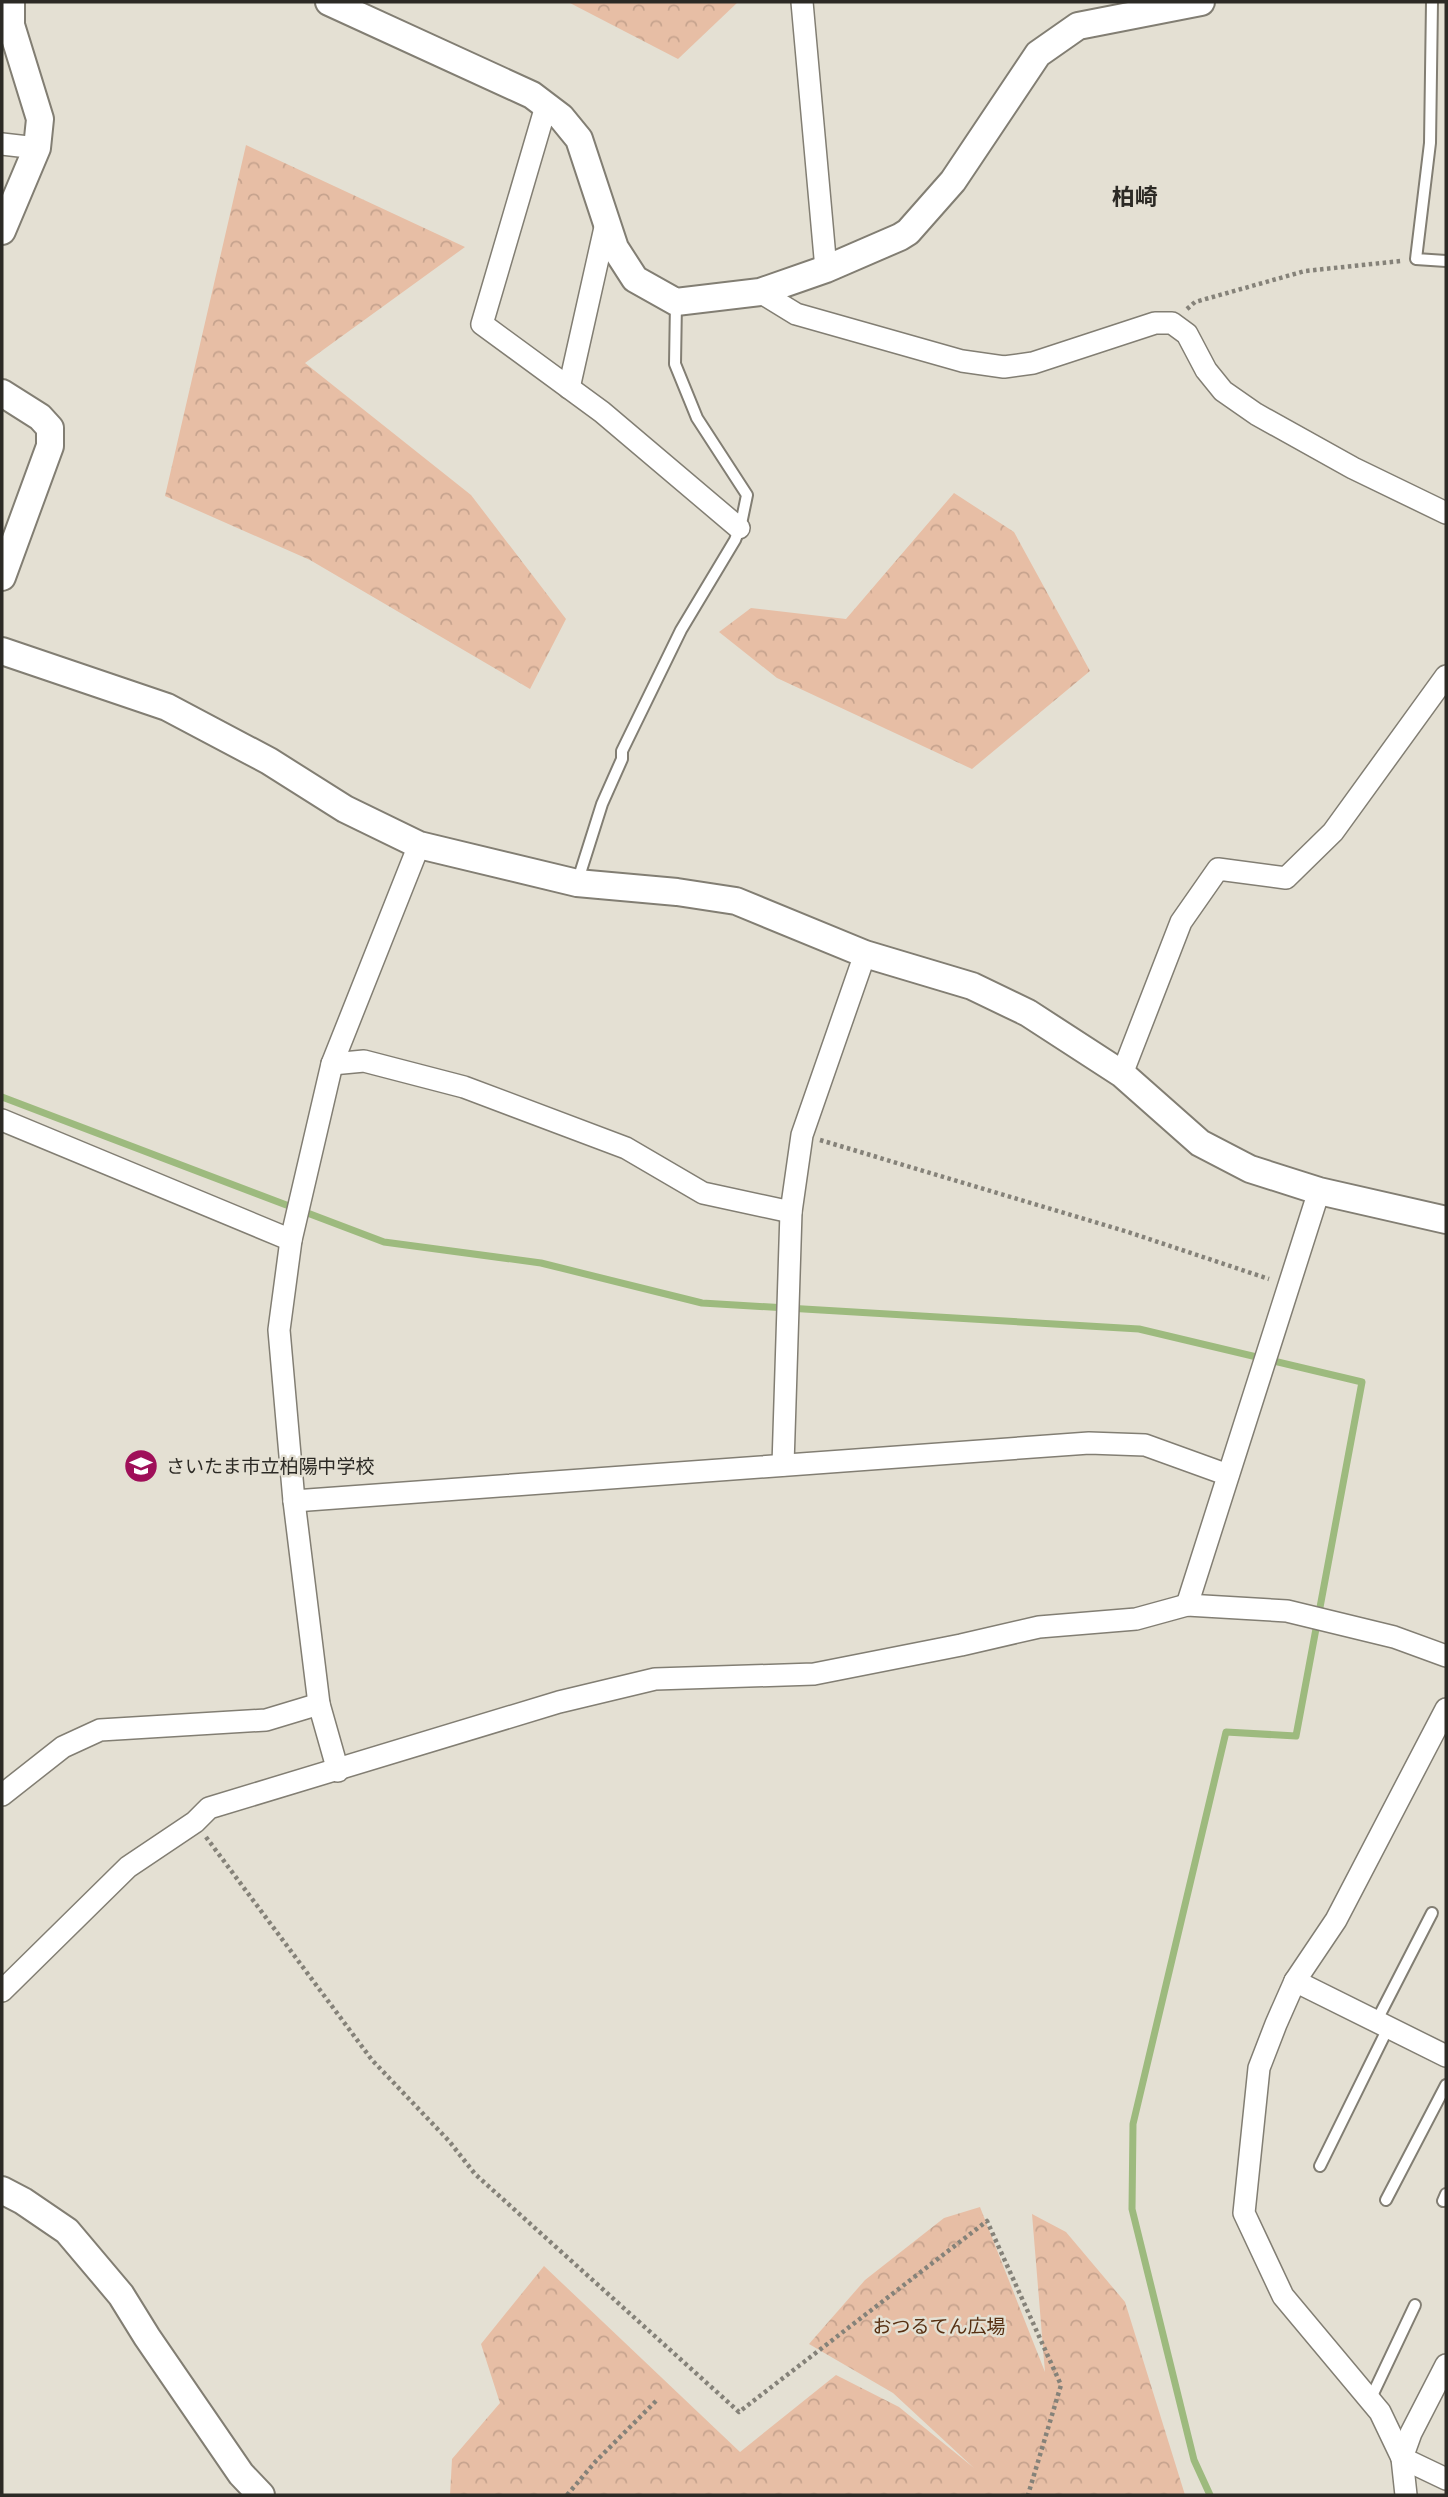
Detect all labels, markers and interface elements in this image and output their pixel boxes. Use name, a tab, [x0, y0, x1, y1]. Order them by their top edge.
district label: 柏崎	[1112, 184, 1158, 210]
school or university icon: さいたま市立柏陽中学校	[122, 1447, 160, 1485]
place label: さいたま市立柏陽中学校	[166, 1455, 374, 1477]
park label: おつるてん広場	[872, 2315, 1006, 2337]

